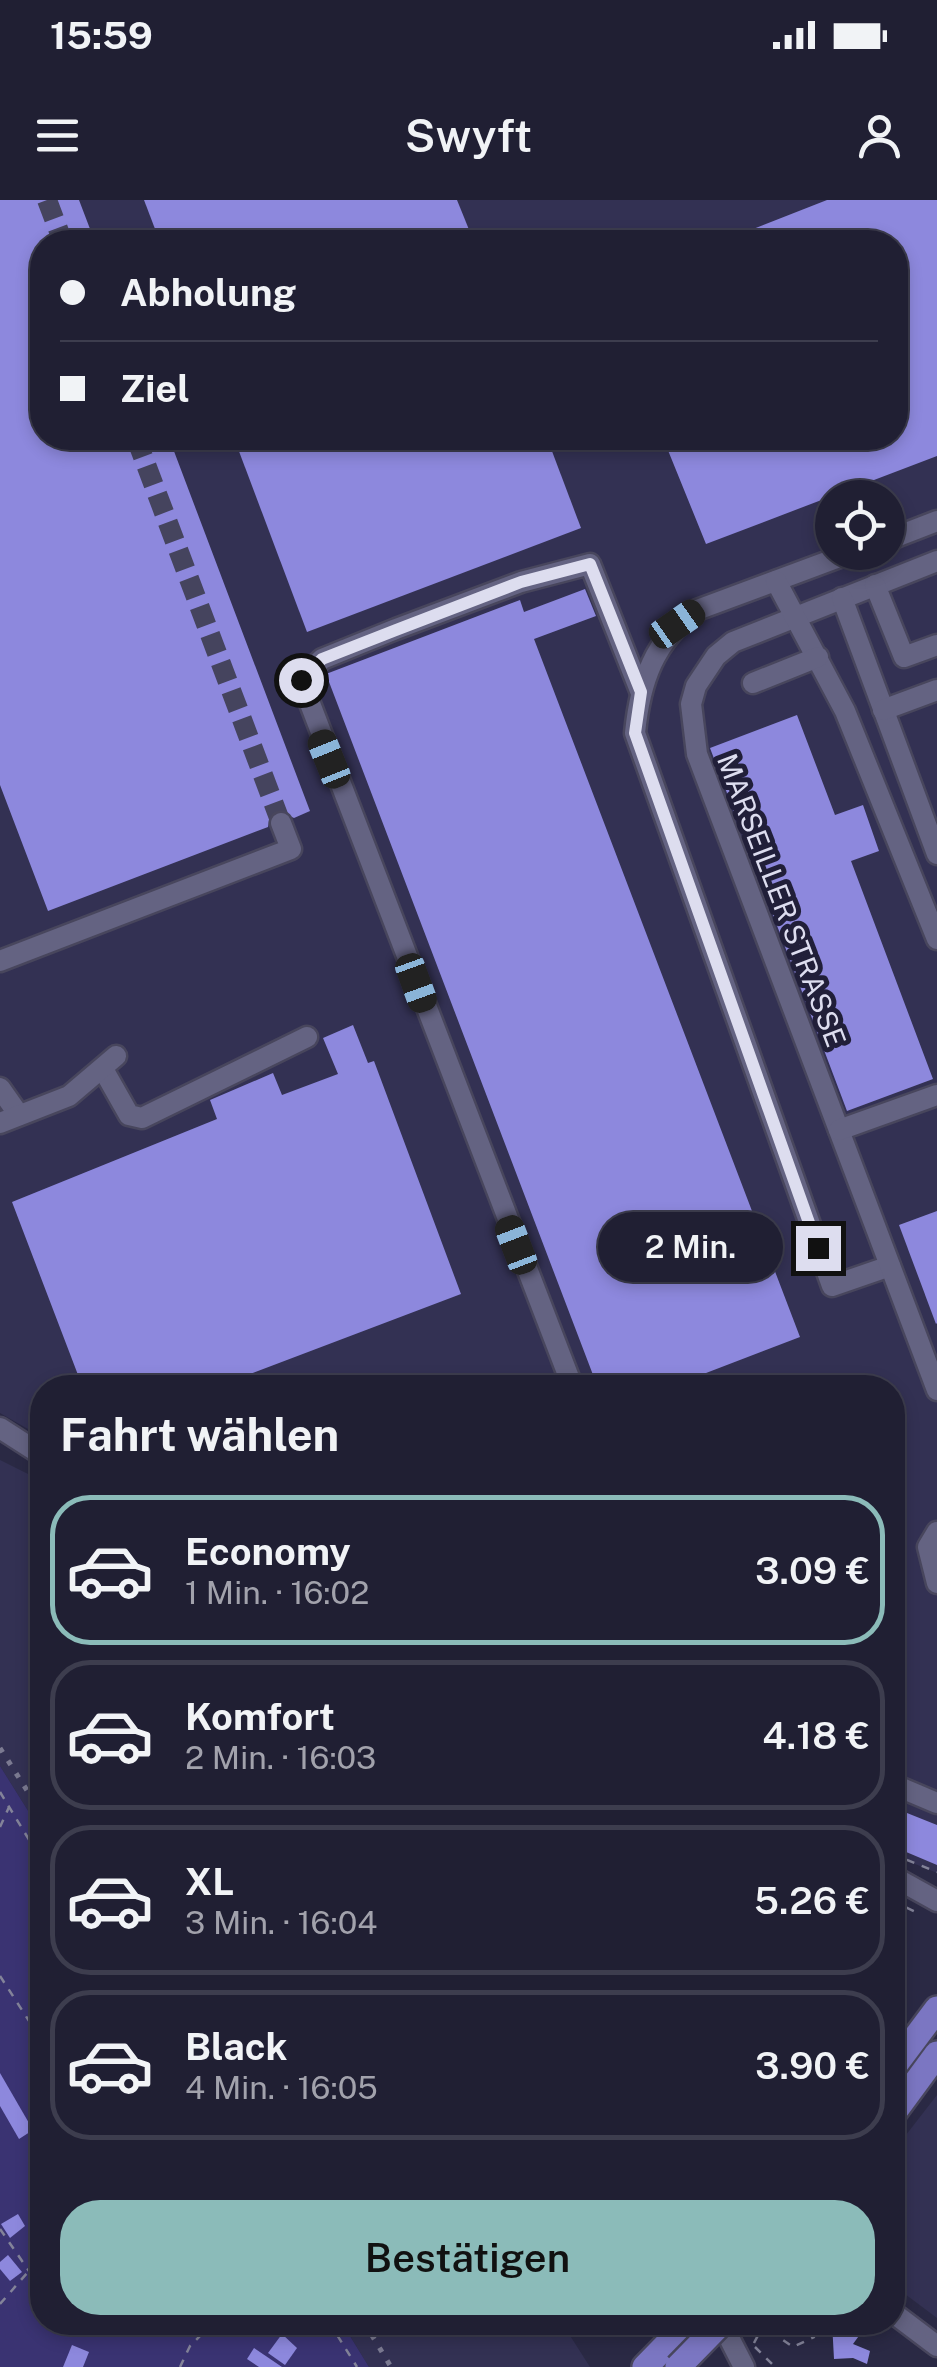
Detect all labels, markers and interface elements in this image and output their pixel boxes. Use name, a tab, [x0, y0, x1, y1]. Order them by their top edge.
text: 15:59	[50, 13, 153, 58]
icon: menu	[30, 108, 85, 163]
icon: person	[852, 108, 907, 163]
text: Swyft	[405, 109, 532, 162]
text: Abholung	[120, 270, 296, 315]
text: Ziel	[120, 366, 190, 411]
map controls	[815, 480, 905, 570]
button: locate	[815, 480, 905, 570]
car	[644, 595, 710, 653]
route start	[279, 658, 324, 703]
car	[304, 726, 354, 792]
street label: MARSEILLER STRASSE	[711, 749, 853, 1051]
car	[392, 950, 440, 1016]
car	[491, 1212, 541, 1278]
callout: 2 Min.	[598, 1213, 783, 1283]
route end	[796, 1226, 841, 1271]
text: 2 Min.	[645, 1228, 736, 1265]
text: Fahrt wählen	[60, 1408, 339, 1461]
icon: car	[65, 1525, 155, 1615]
text: Economy	[185, 1529, 351, 1574]
text: 3.09 €	[755, 1548, 870, 1593]
text: 1 Min. · 16:02	[185, 1574, 369, 1611]
icon: car	[65, 1690, 155, 1780]
text: Komfort	[185, 1694, 335, 1739]
text: 4.18 €	[762, 1713, 870, 1758]
text: 2 Min. · 16:03	[185, 1739, 376, 1776]
icon: car	[65, 1855, 155, 1945]
text: XL	[185, 1859, 234, 1904]
text: 5.26 €	[754, 1878, 870, 1923]
text: 3 Min. · 16:04	[185, 1904, 377, 1941]
icon: car	[65, 2020, 155, 2110]
text: Black	[185, 2024, 288, 2069]
text: 3.90 €	[755, 2043, 870, 2088]
text: 4 Min. · 16:05	[185, 2069, 378, 2106]
button: Bestätigen	[60, 2200, 875, 2315]

